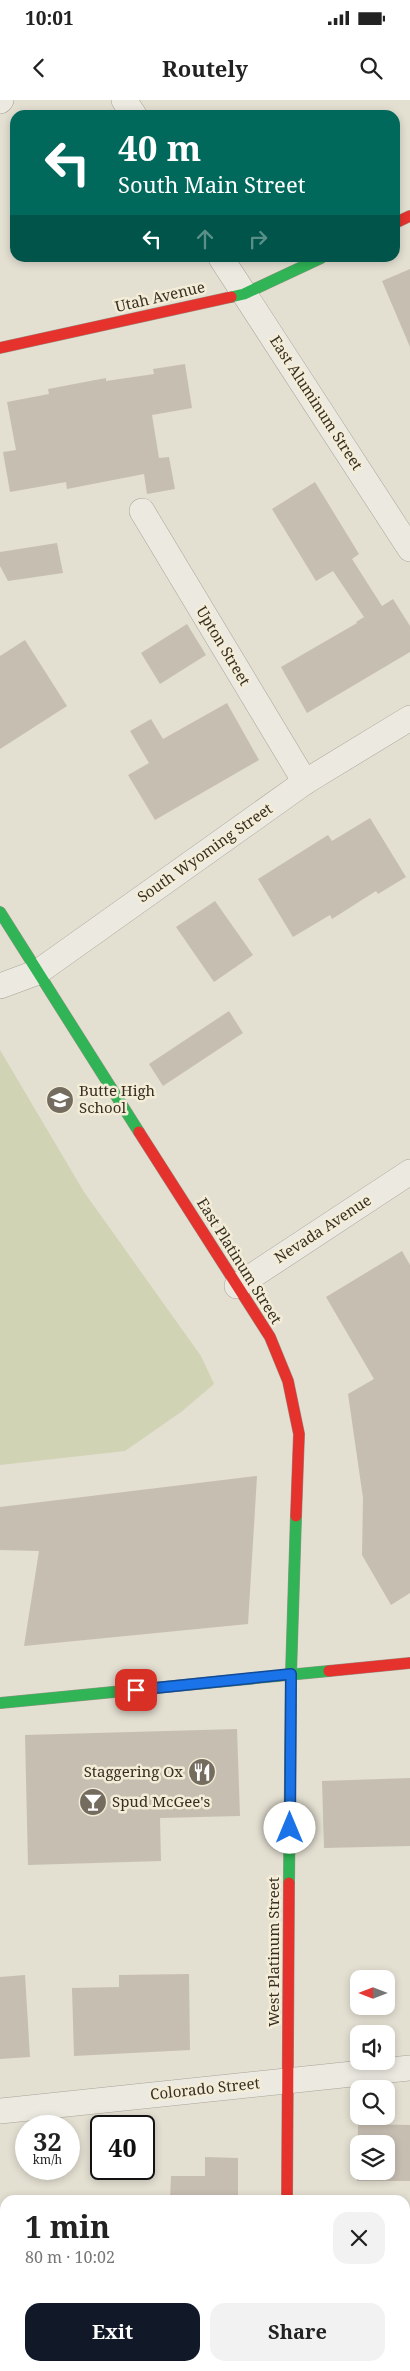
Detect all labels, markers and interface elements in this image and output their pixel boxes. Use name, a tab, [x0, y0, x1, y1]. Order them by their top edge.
text: 10:01	[25, 5, 74, 31]
text: Routely	[162, 53, 248, 83]
icon: back	[25, 54, 53, 82]
icon: search	[357, 54, 385, 82]
text: 40 m	[118, 124, 201, 171]
icon: left	[35, 130, 100, 195]
text: South Main Street	[118, 169, 305, 199]
icon: left	[138, 225, 166, 253]
icon: ahead	[191, 225, 219, 253]
icon: right	[244, 225, 272, 253]
street label: Utah Avenue	[113, 276, 207, 316]
street label: East Aluminum Street	[266, 331, 368, 474]
street label: Upton Street	[192, 602, 255, 689]
street label: South Wyoming Street	[133, 798, 276, 906]
place label: Butte High School	[79, 1080, 156, 1117]
school or university icon: Butte High School	[45, 1085, 75, 1115]
street label: Nevada Avenue	[270, 1189, 375, 1267]
street label: East Platinum Street	[193, 1194, 287, 1327]
pin	[115, 1669, 157, 1711]
icon: arrive	[122, 1676, 150, 1704]
restaurant icon: Staggering Ox	[187, 1757, 217, 1787]
place label: Staggering Ox	[84, 1761, 183, 1781]
bar icon: Spud McGee's	[78, 1787, 108, 1817]
place label: Spud McGee's	[112, 1791, 211, 1811]
position arrow	[263, 1801, 315, 1853]
street label: West Platinum Street	[263, 1877, 283, 2027]
north arrow	[350, 1970, 395, 2015]
map controls	[350, 1970, 395, 2180]
button: sound	[350, 2025, 395, 2070]
street label: Colorado Street	[149, 2072, 261, 2104]
button: search	[350, 2080, 395, 2125]
speed limit sign: 40	[90, 2115, 155, 2180]
text: 32	[33, 2124, 62, 2158]
button: layers	[350, 2135, 395, 2180]
text: km/h	[33, 2151, 62, 2168]
text: 1 min	[25, 2206, 110, 2247]
button: close	[333, 2212, 385, 2264]
text: 80 m · 10:02	[25, 2246, 115, 2268]
button: Exit	[25, 2303, 200, 2361]
button: Share	[210, 2303, 385, 2361]

